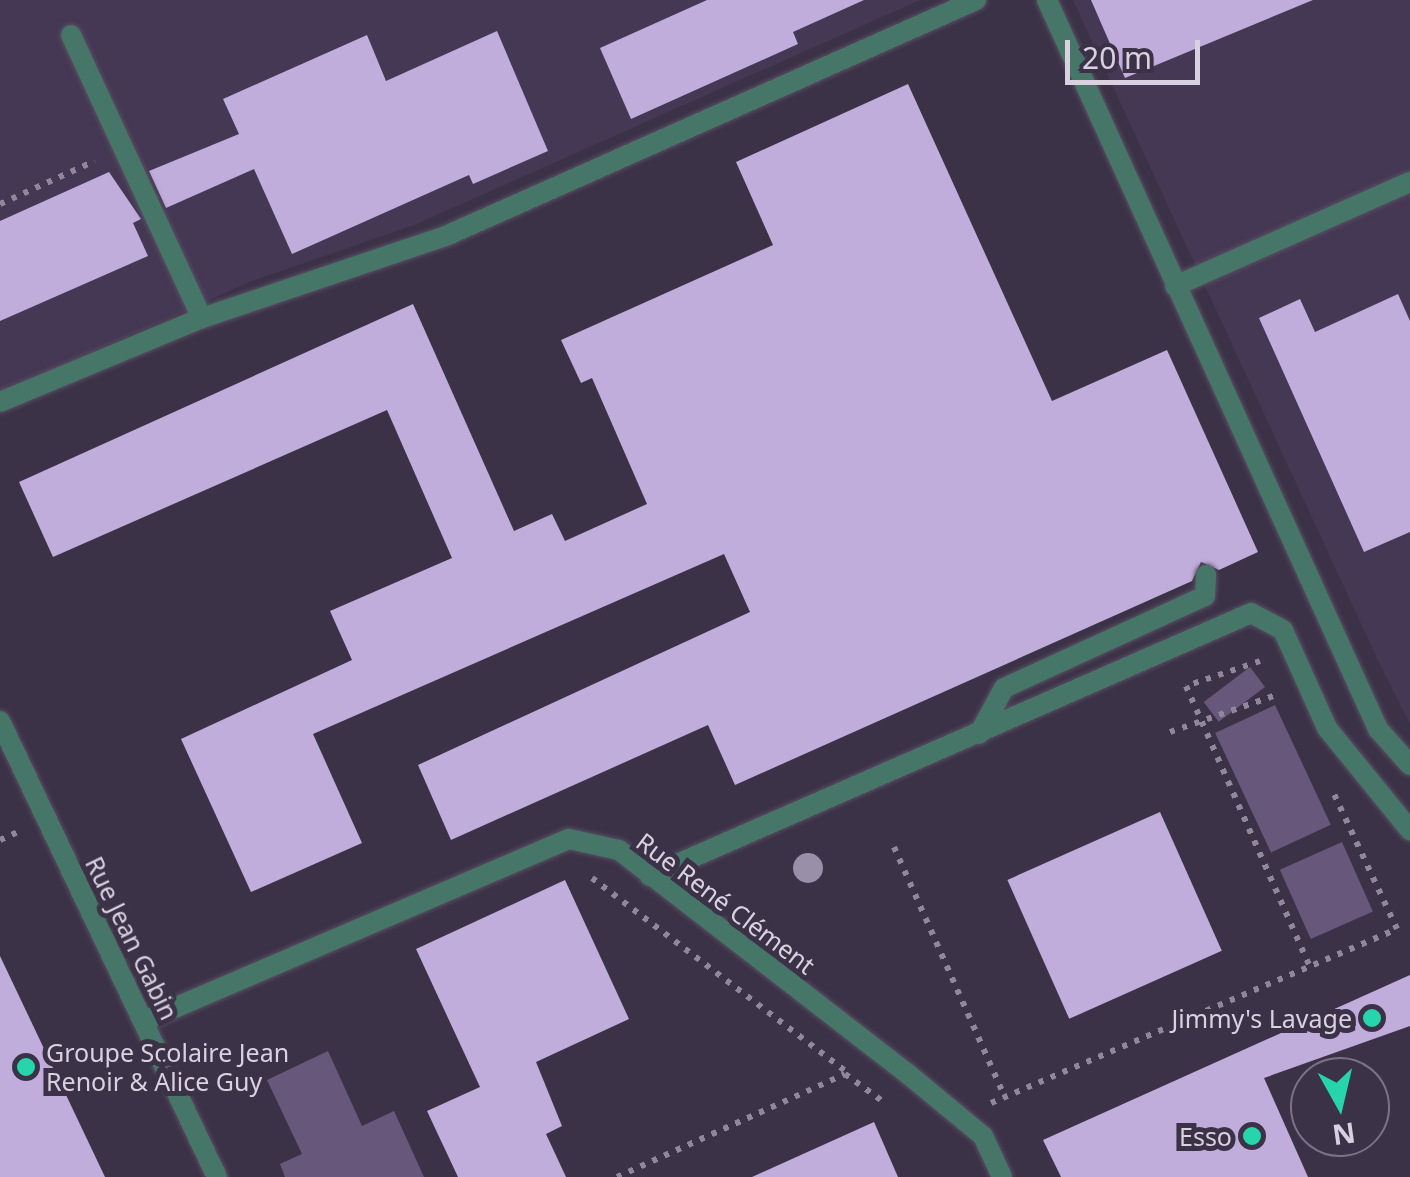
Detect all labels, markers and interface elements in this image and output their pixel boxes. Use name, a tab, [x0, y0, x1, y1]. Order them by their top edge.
scale bar	[1070, 20, 1205, 82]
text: 20 m	[1082, 37, 1152, 78]
street label: Rue René Clément	[631, 826, 821, 980]
street label: Rue Jean Gabin	[80, 851, 184, 1025]
place label: Jimmy's Lavage	[1172, 1003, 1352, 1033]
marker: Jimmy's Lavage	[1361, 1007, 1383, 1029]
place label: Groupe Scolaire Jean Renoir & Alice Guy	[46, 1038, 289, 1097]
marker: Groupe Scolaire Jean Renoir & Alice Guy	[15, 1056, 37, 1078]
north arrow	[1290, 1057, 1390, 1157]
text: N	[1330, 1114, 1358, 1155]
place label: Esso	[1179, 1121, 1232, 1151]
marker: Esso	[1241, 1125, 1263, 1147]

